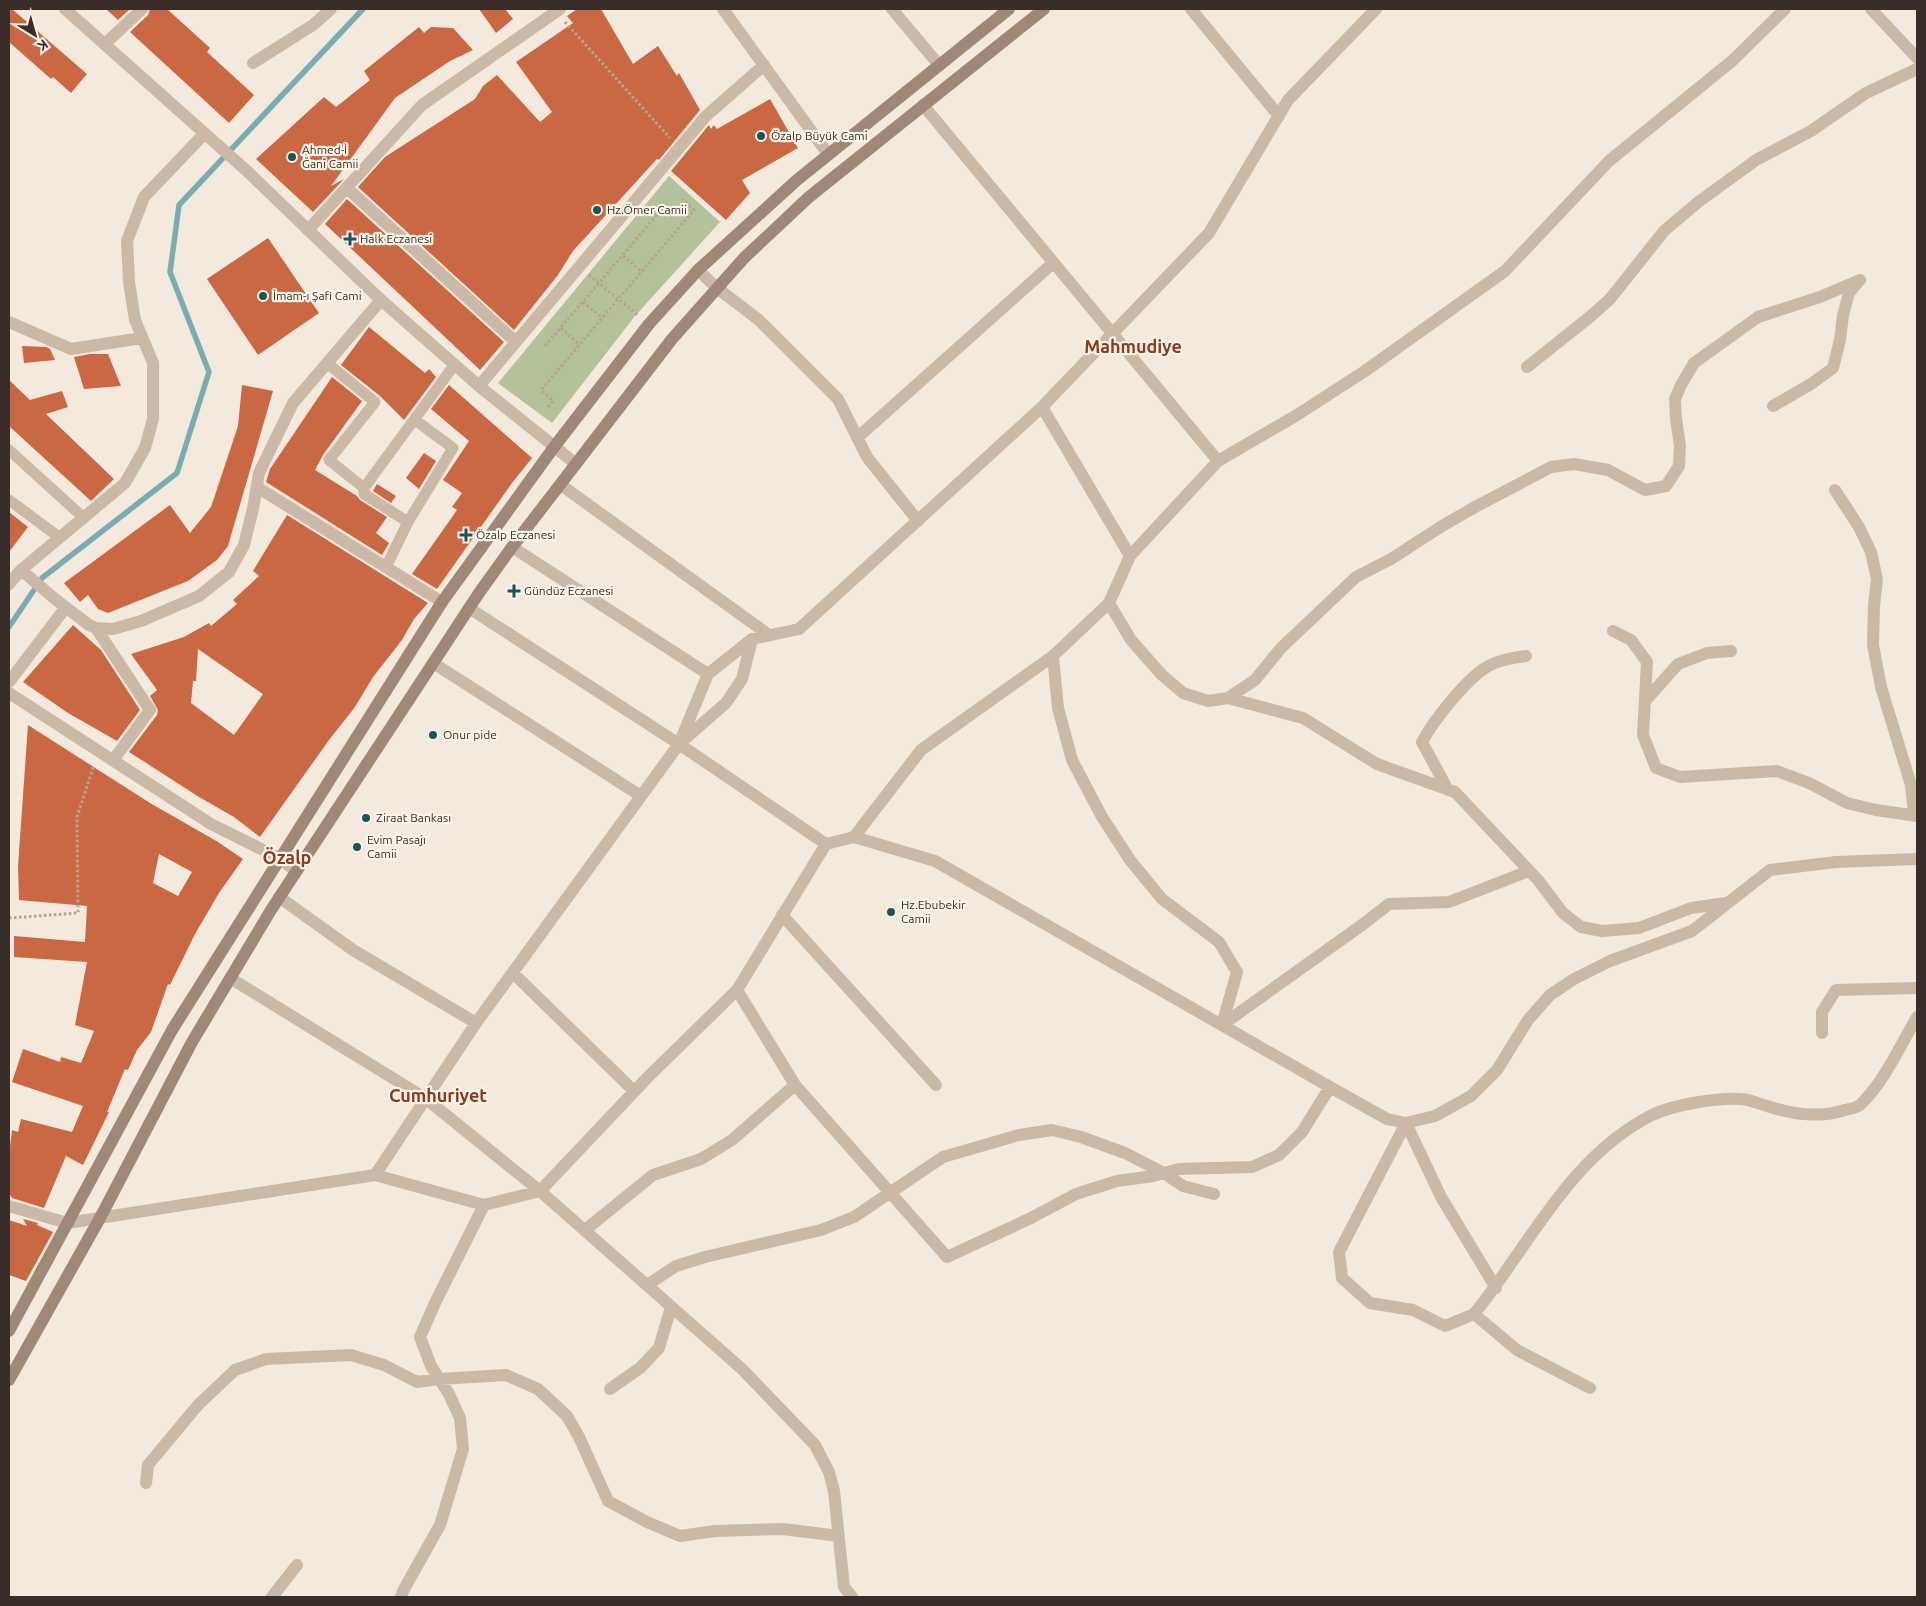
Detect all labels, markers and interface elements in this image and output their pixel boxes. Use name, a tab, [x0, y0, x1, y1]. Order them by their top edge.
north arrow	[10, 10, 60, 60]
text: K	[34, 36, 51, 55]
place label: Özalp Büyük Cami	[771, 129, 868, 142]
marker: Özalp Büyük Cami	[755, 130, 767, 142]
place label: Ahmed-İ Ğani Camii	[302, 143, 358, 170]
marker: Ahmed-İ Ğani Camii	[286, 151, 298, 163]
place label: Hz.Ömer Camii	[607, 203, 687, 216]
marker: Hz.Ömer Camii	[591, 204, 603, 216]
place label: Halk Eczanesi	[360, 232, 432, 245]
marker: Halk Eczanesi	[344, 233, 356, 245]
place label: İmam-ı Şafi Cami	[273, 289, 362, 302]
marker: İmam-ı Şafi Cami	[257, 290, 269, 302]
district label: Mahmudiye	[1084, 336, 1182, 356]
place label: Özalp Eczanesi	[476, 528, 556, 541]
marker: Özalp Eczanesi	[460, 529, 472, 541]
place label: Gündüz Eczanesi	[524, 584, 613, 597]
marker: Gündüz Eczanesi	[508, 585, 520, 597]
place label: Onur pide	[443, 728, 497, 741]
marker: Onur pide	[427, 729, 439, 741]
place label: Ziraat Bankası	[376, 811, 451, 824]
marker: Ziraat Bankası	[360, 812, 372, 824]
place label: Evim Pasajı Camii	[367, 833, 426, 860]
marker: Evim Pasajı Camii	[351, 841, 363, 853]
district label: Özalp	[263, 847, 311, 867]
place label: Hz.Ebubekir Camii	[901, 898, 966, 925]
marker: Hz.Ebubekir Camii	[885, 906, 897, 918]
district label: Cumhuriyet	[389, 1085, 487, 1105]

